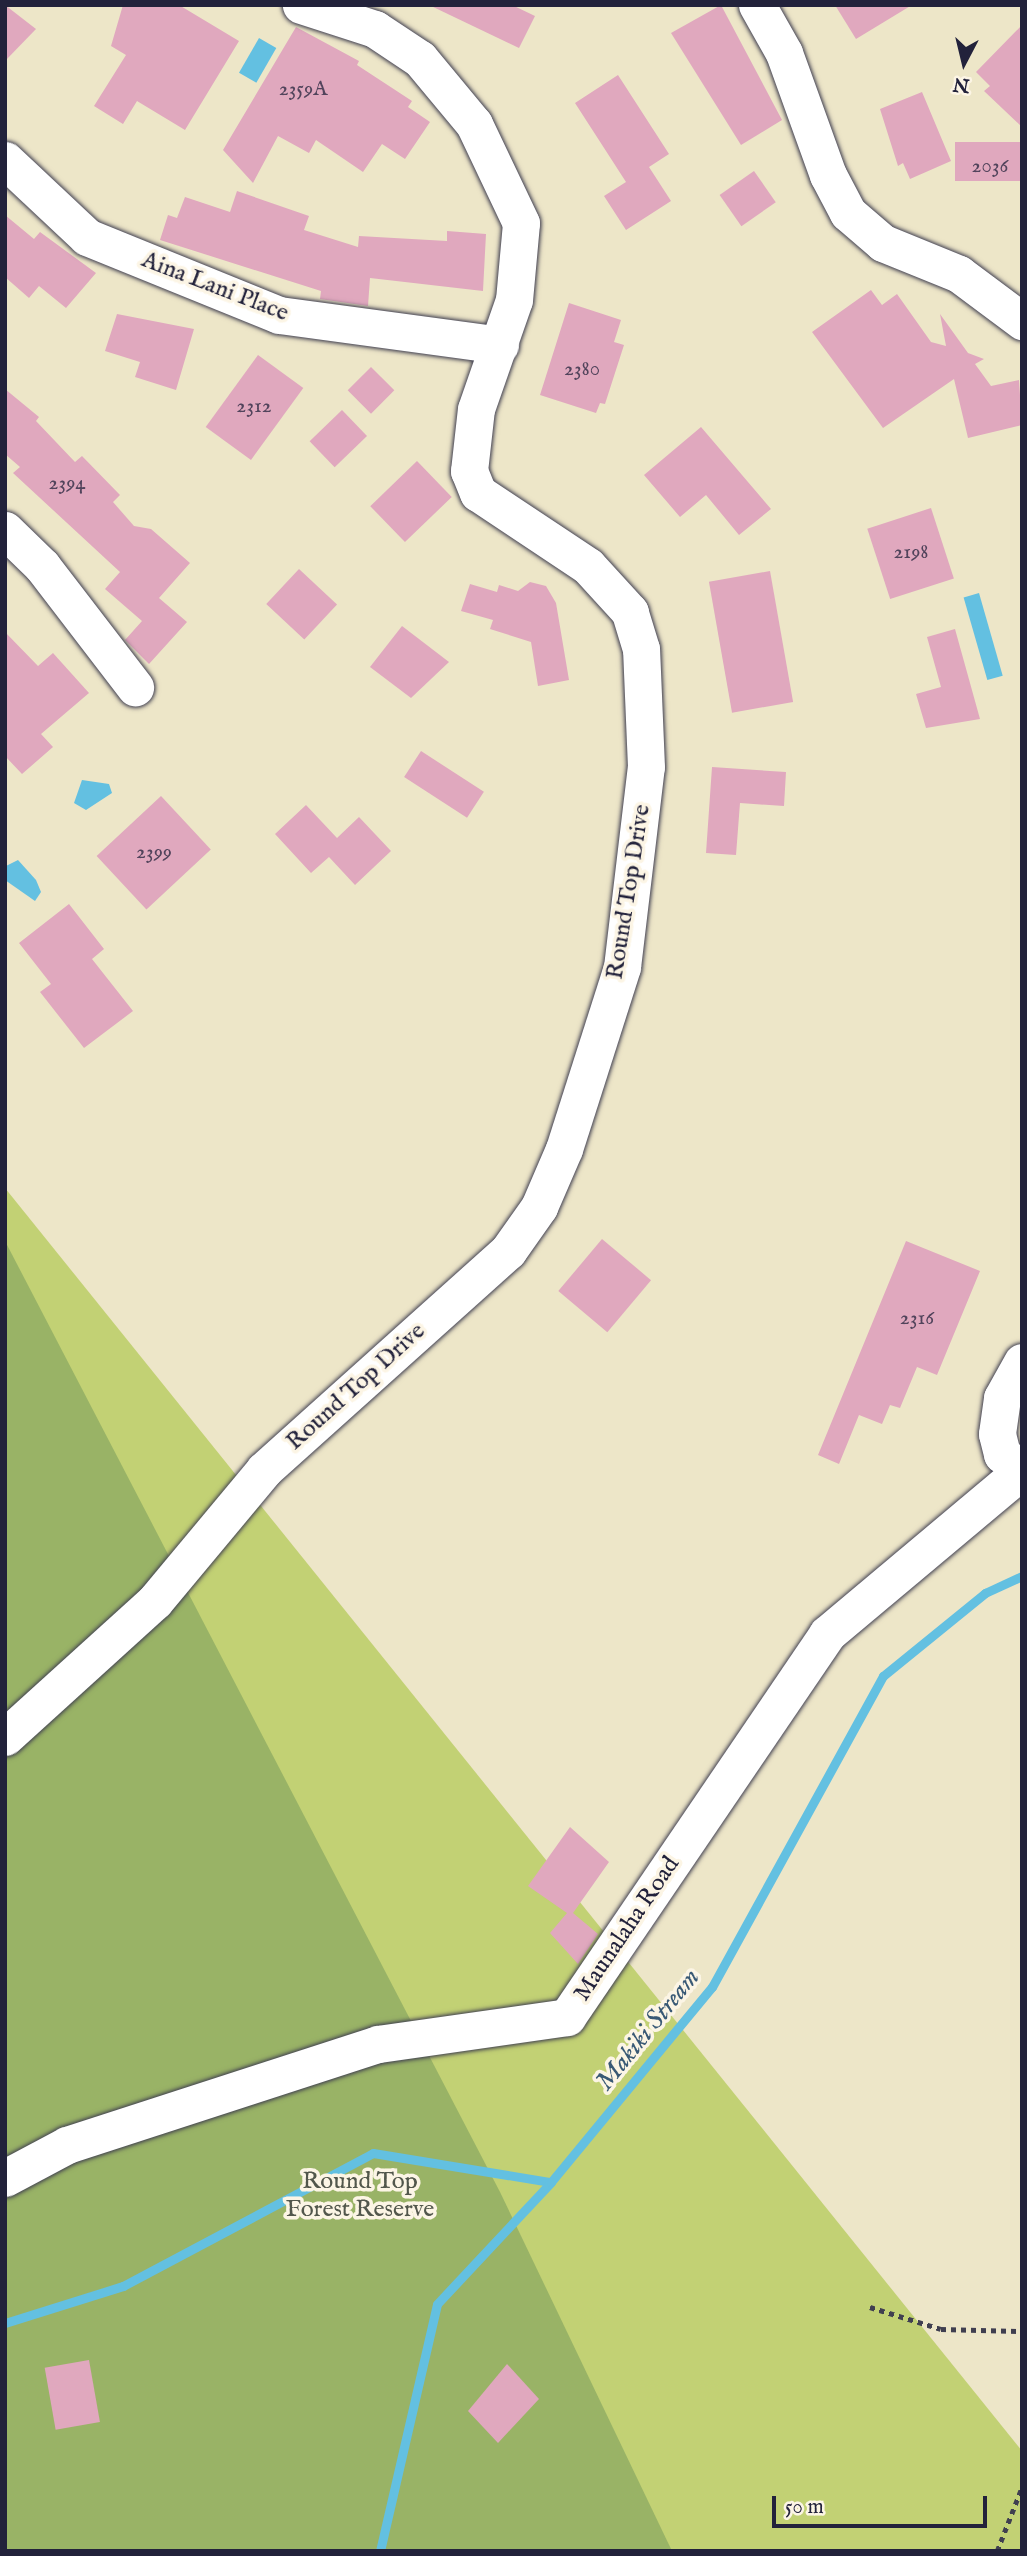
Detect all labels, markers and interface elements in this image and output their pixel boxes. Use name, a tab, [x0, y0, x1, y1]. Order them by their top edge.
north arrow	[929, 28, 999, 98]
text: N	[952, 71, 971, 97]
house number: 2359A	[279, 77, 327, 103]
house number: 2036	[972, 154, 1008, 180]
street label: Aina Lani Place	[137, 246, 293, 328]
house number: 2380	[564, 357, 600, 383]
house number: 2312	[236, 394, 272, 420]
house number: 2394	[48, 471, 86, 497]
house number: 2198	[893, 540, 929, 566]
street label: Round Top Drive	[601, 803, 657, 981]
house number: 2399	[136, 840, 172, 866]
house number: 2316	[900, 1306, 934, 1332]
street label: Round Top Drive	[281, 1317, 431, 1457]
street label: Maunalaha Road	[568, 1851, 686, 2007]
water label: Makiki Stream	[589, 1963, 707, 2097]
park label: Round Top Forest Reserve	[286, 2168, 434, 2224]
scale bar	[775, 2482, 990, 2526]
text: 50 m	[785, 2494, 824, 2521]

